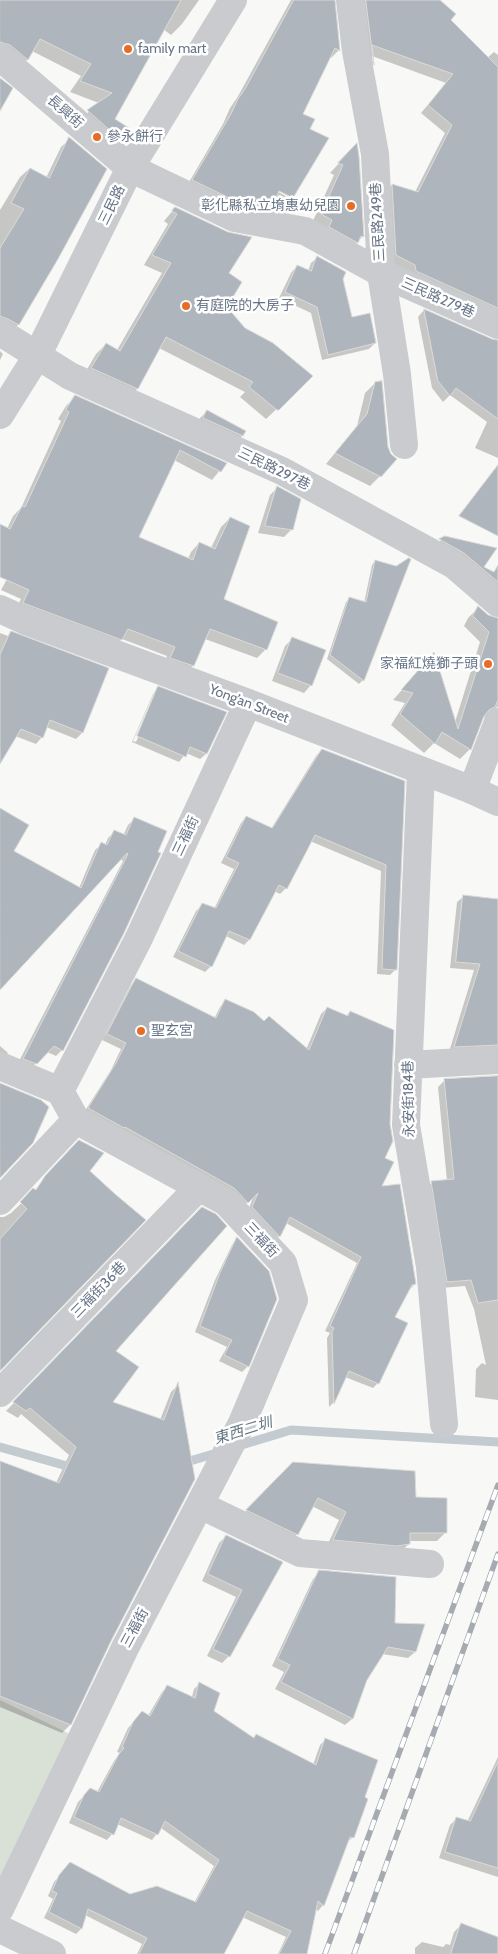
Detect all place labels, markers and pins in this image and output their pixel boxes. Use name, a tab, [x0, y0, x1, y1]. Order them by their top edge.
place label: family mart	[138, 41, 206, 57]
marker: family mart	[122, 43, 134, 55]
place label: 參永餅行	[107, 129, 163, 145]
marker: 參永餅行	[91, 131, 103, 143]
place label: 彰化縣私立堉惠幼兒園	[201, 198, 341, 214]
marker: 彰化縣私立堉惠幼兒園	[345, 200, 357, 212]
place label: 有庭院的大房子	[196, 298, 294, 314]
marker: 有庭院的大房子	[180, 300, 192, 312]
place label: 家福紅燒獅子頭	[380, 656, 478, 672]
marker: 家福紅燒獅子頭	[482, 658, 494, 670]
place label: 聖玄宮	[151, 1023, 193, 1039]
marker: 聖玄宮	[135, 1025, 147, 1037]

